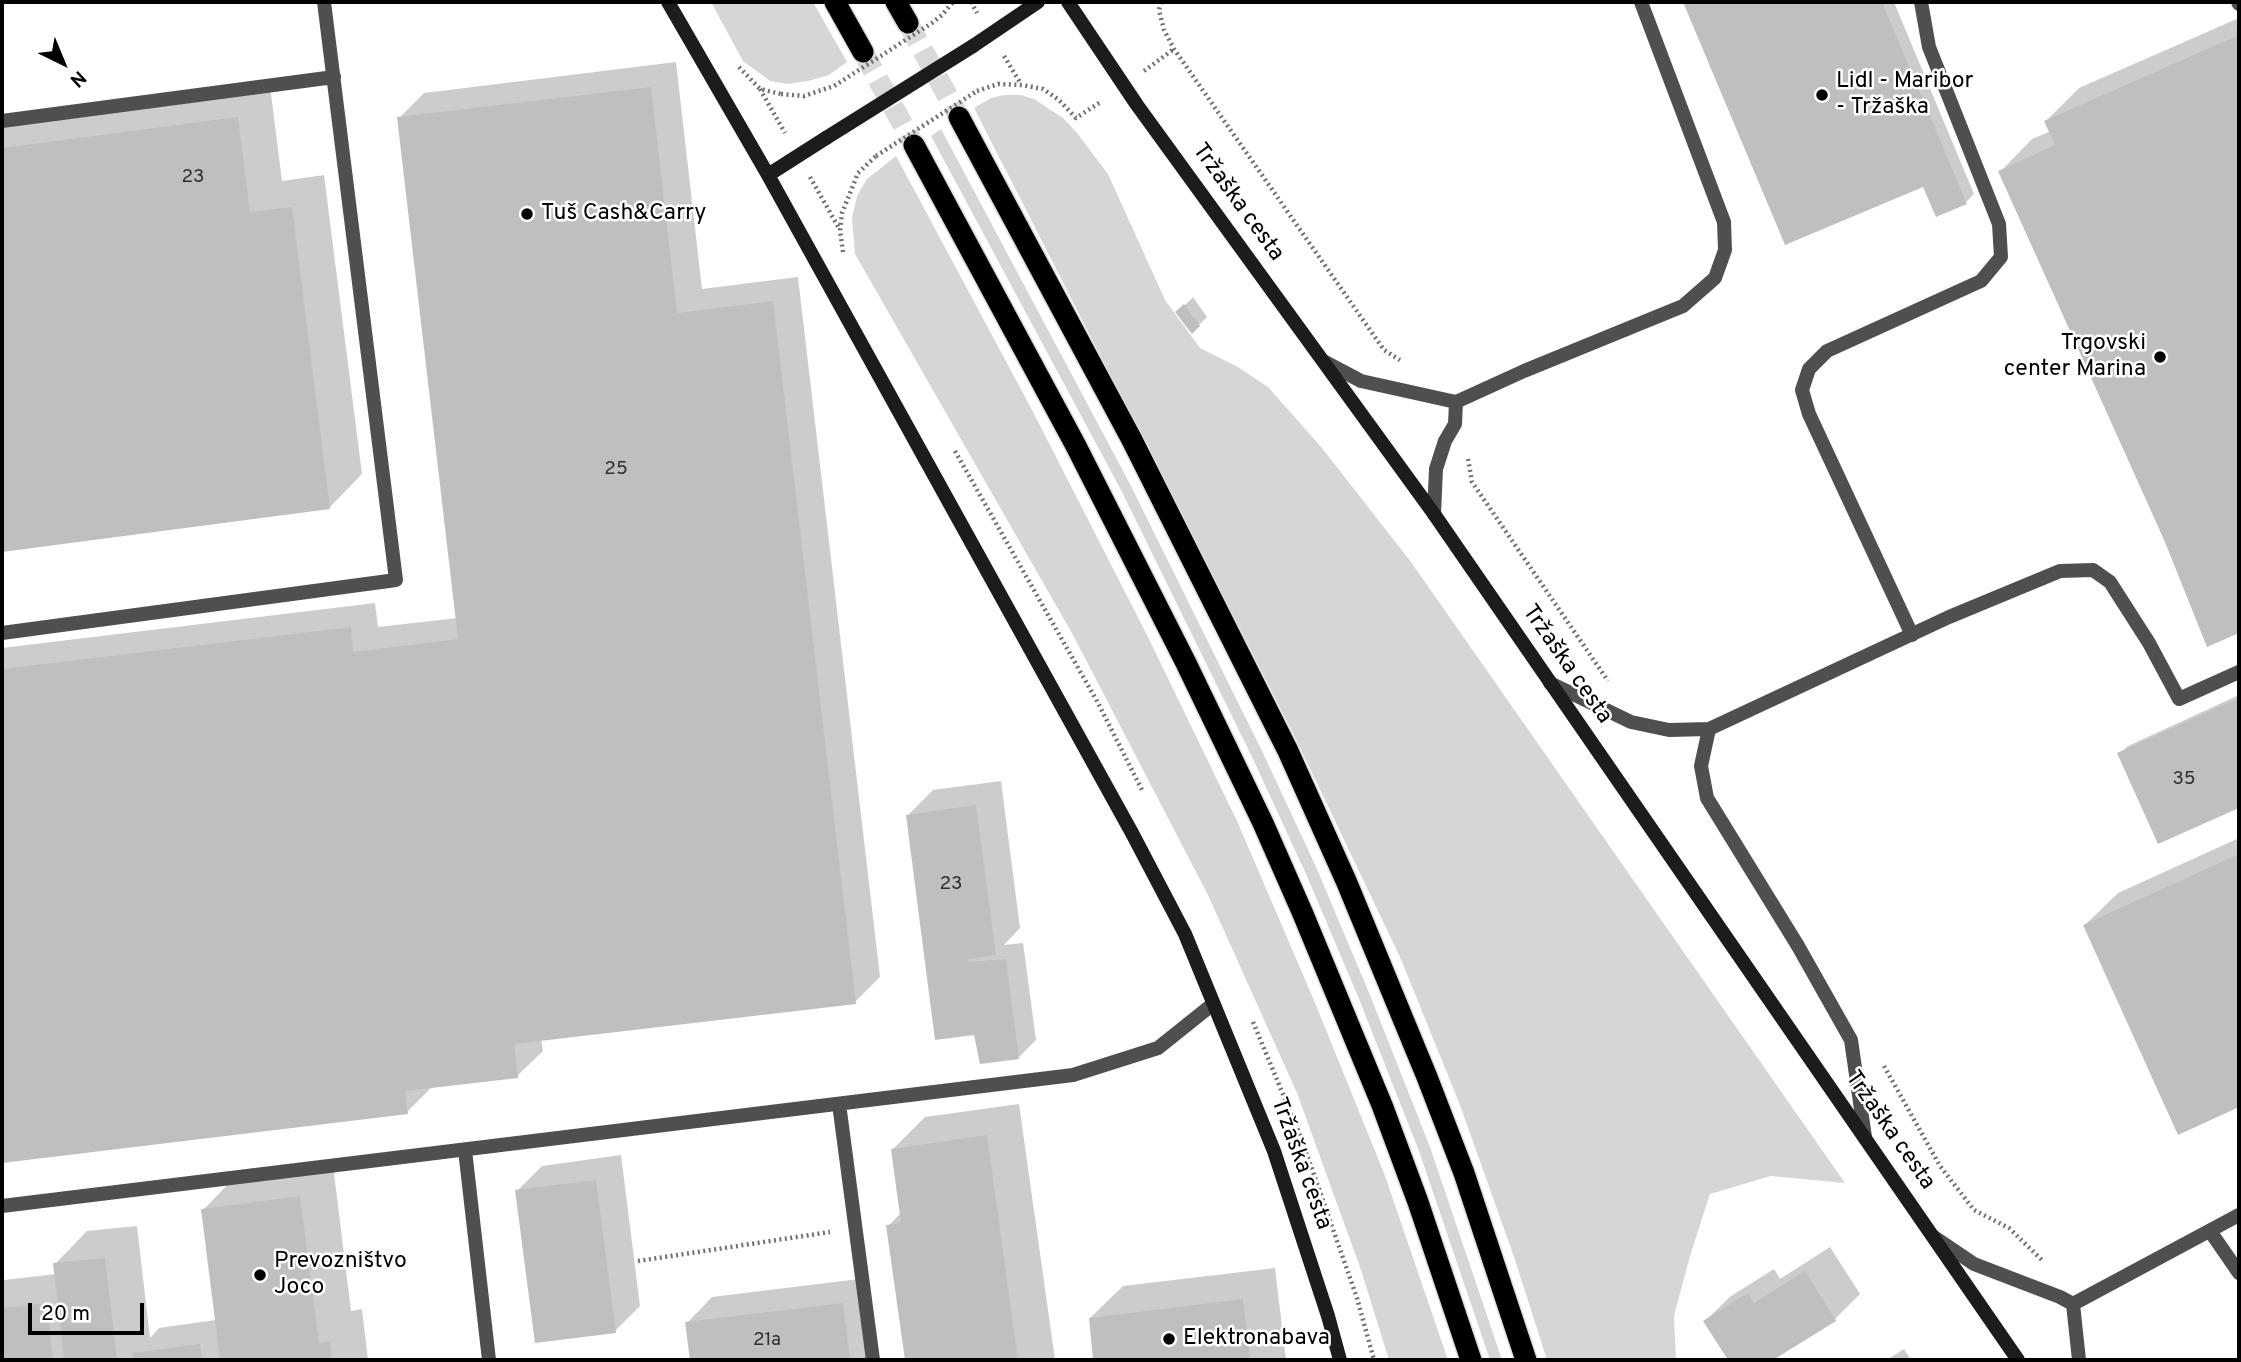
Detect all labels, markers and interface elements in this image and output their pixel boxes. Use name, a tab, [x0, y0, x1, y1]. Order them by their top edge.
north arrow	[28, 28, 98, 98]
text: N	[64, 65, 90, 92]
place label: Lidl - Maribor - Tržaška	[1836, 68, 1973, 122]
marker: Lidl - Maribor - Tržaška	[1814, 87, 1830, 103]
street label: Tržaška cesta	[1185, 139, 1289, 267]
house number: 23	[181, 167, 205, 189]
place label: Tuš Cash&Carry	[541, 200, 706, 228]
marker: Tuš Cash&Carry	[519, 206, 535, 222]
place label: Trgovski center Marina	[2004, 330, 2146, 384]
marker: Trgovski center Marina	[2152, 349, 2168, 365]
house number: 25	[604, 459, 628, 481]
street label: Tržaška cesta	[1515, 600, 1617, 730]
house number: 35	[2172, 769, 2196, 791]
house number: 23	[939, 874, 963, 896]
street label: Tržaška cesta	[1838, 1066, 1940, 1196]
street label: Tržaška cesta	[1263, 1094, 1337, 1234]
place label: Prevozništvo Joco	[274, 1248, 407, 1302]
marker: Prevozništvo Joco	[252, 1267, 268, 1283]
scale bar	[32, 1288, 147, 1332]
text: 20 m	[41, 1301, 90, 1328]
place label: Elektronabava	[1183, 1325, 1330, 1353]
house number: 21a	[753, 1330, 781, 1352]
marker: Elektronabava	[1161, 1331, 1177, 1347]

